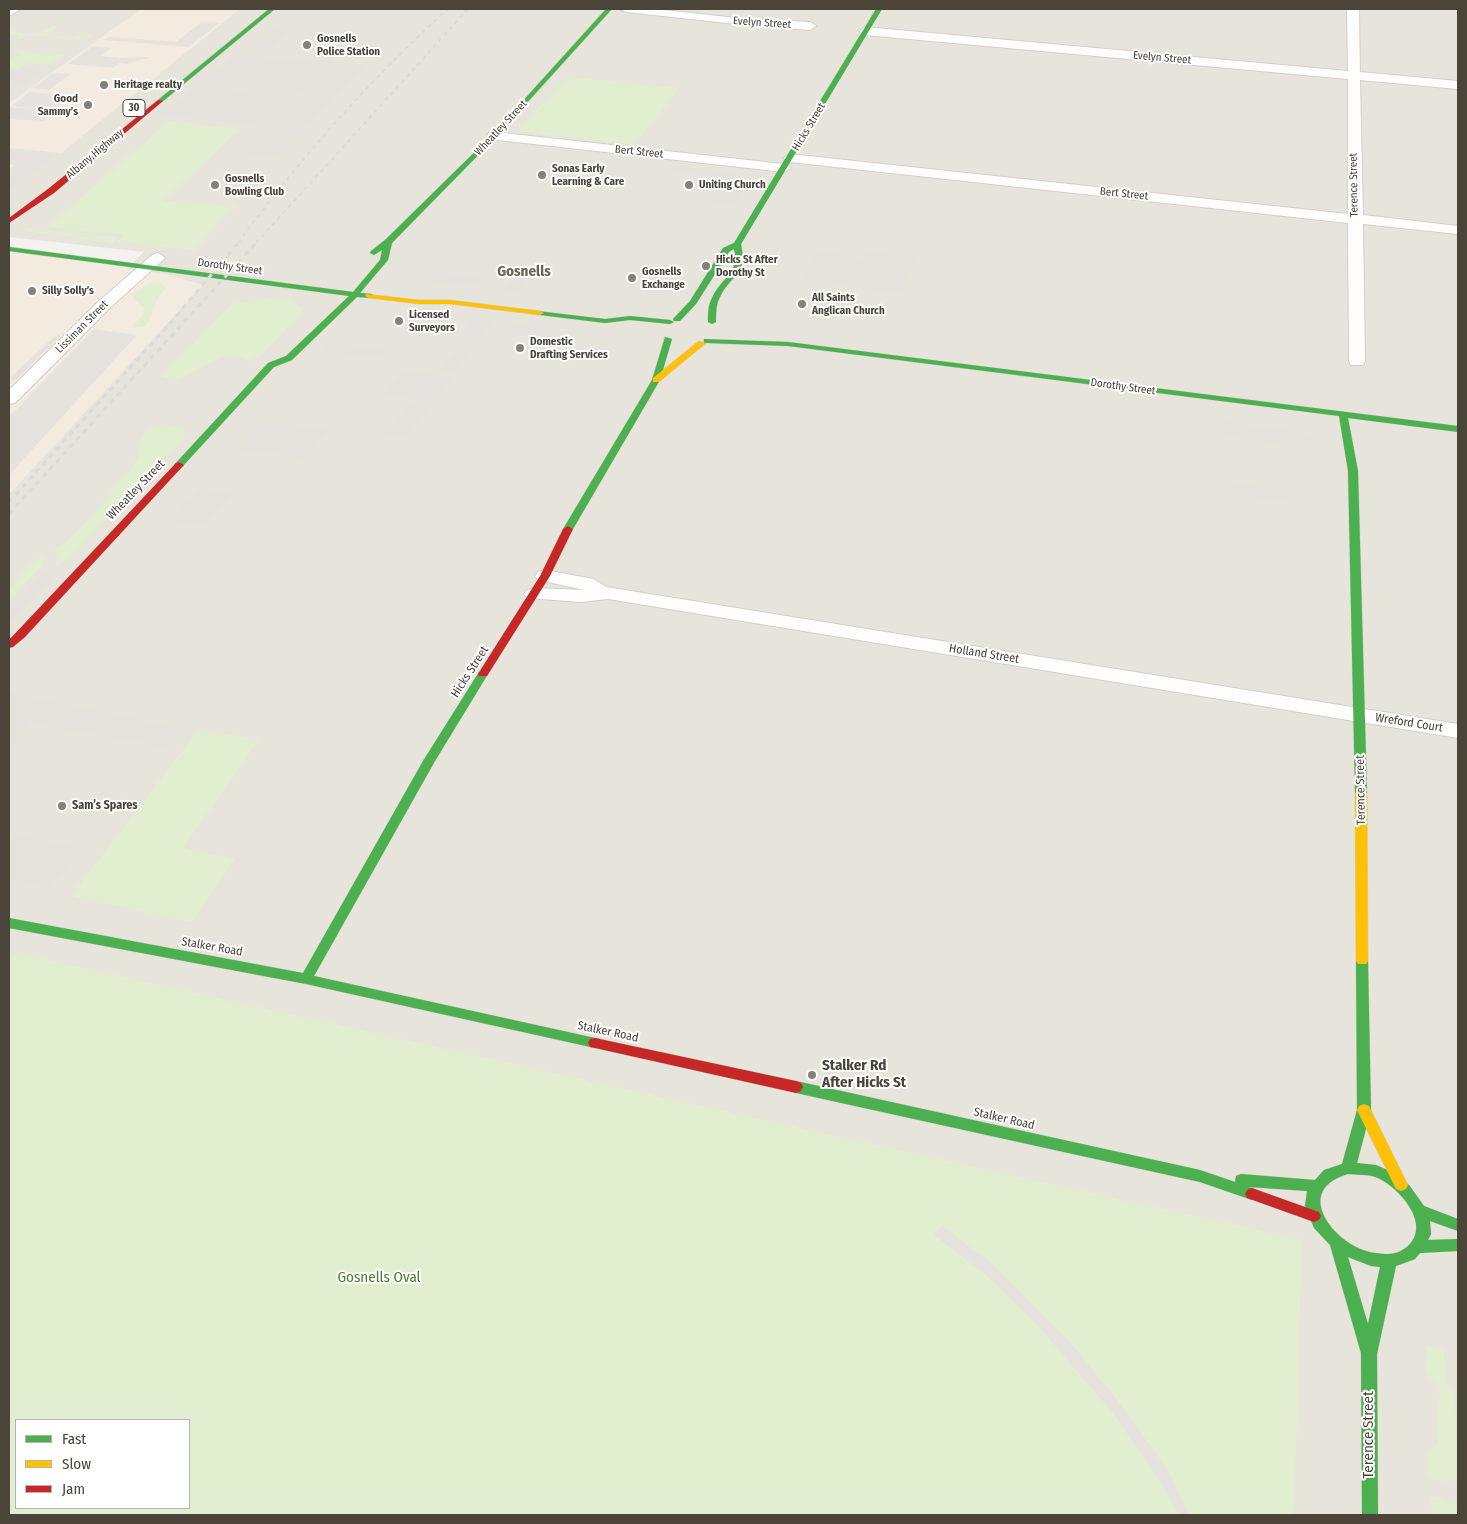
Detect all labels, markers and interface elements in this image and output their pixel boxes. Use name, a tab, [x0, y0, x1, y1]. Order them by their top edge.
street label: Evelyn Street	[732, 14, 792, 32]
place label: Gosnells Police Station	[317, 32, 380, 58]
marker: Gosnells Police Station	[301, 39, 313, 51]
street label: Evelyn Street	[1132, 49, 1192, 67]
place label: Heritage realty	[114, 78, 182, 92]
marker: Heritage realty	[98, 79, 110, 91]
place label: Good Sammy’s	[38, 92, 78, 118]
street label: Wheatley Street	[472, 98, 530, 158]
marker: Good Sammy’s	[82, 99, 94, 111]
road number: 30	[123, 100, 145, 116]
street label: Hicks Street	[790, 101, 828, 153]
street label: Albany Highway	[64, 126, 126, 182]
street label: Bert Street	[614, 143, 664, 161]
street label: Terence Street	[1347, 153, 1361, 217]
place label: Sonas Early Learning & Care	[552, 162, 624, 188]
marker: Sonas Early Learning & Care	[536, 169, 548, 181]
place label: Gosnells Bowling Club	[225, 172, 284, 198]
place label: Uniting Church	[699, 178, 766, 192]
marker: Gosnells Bowling Club	[209, 179, 221, 191]
marker: Uniting Church	[683, 179, 695, 191]
street label: Bert Street	[1099, 185, 1149, 203]
place label: Hicks St After Dorothy St	[716, 253, 778, 279]
street label: Dorothy Street	[197, 256, 263, 278]
marker: Hicks St After Dorothy St	[700, 260, 712, 272]
district label: Gosnells	[497, 263, 551, 281]
place label: Gosnells Exchange	[642, 265, 685, 291]
marker: Gosnells Exchange	[626, 272, 638, 284]
place label: Silly Solly’s	[42, 284, 94, 298]
marker: Silly Solly’s	[26, 285, 38, 297]
place label: All Saints Anglican Church	[812, 291, 885, 317]
street label: Lissiman Street	[53, 298, 111, 356]
marker: All Saints Anglican Church	[796, 298, 808, 310]
place label: Licensed Surveyors	[409, 308, 455, 334]
marker: Licensed Surveyors	[393, 315, 405, 327]
place label: Domestic Drafting Services	[530, 335, 608, 361]
marker: Domestic Drafting Services	[514, 342, 526, 354]
street label: Dorothy Street	[1090, 376, 1156, 398]
street label: Wheatley Street	[104, 457, 168, 523]
street label: Holland Street	[948, 641, 1020, 667]
street label: Hicks Street	[448, 644, 492, 700]
street label: Wreford Court	[1374, 711, 1444, 735]
street label: Terence Street	[1353, 755, 1369, 825]
place label: Sam’s Spares	[72, 799, 138, 813]
marker: Sam’s Spares	[56, 800, 68, 812]
street label: Stalker Road	[180, 935, 244, 959]
street label: Stalker Road	[576, 1019, 640, 1045]
place label: Stalker Rd After Hicks St	[822, 1057, 906, 1092]
marker: Stalker Rd After Hicks St	[806, 1069, 818, 1081]
street label: Stalker Road	[972, 1105, 1036, 1133]
park label: Gosnells Oval	[337, 1269, 421, 1287]
street label: Terence Street	[1360, 1391, 1378, 1479]
legend	[15, 1419, 190, 1509]
text: Fast	[62, 1430, 86, 1448]
text: Slow	[62, 1455, 91, 1473]
text: Jam	[62, 1480, 85, 1498]

